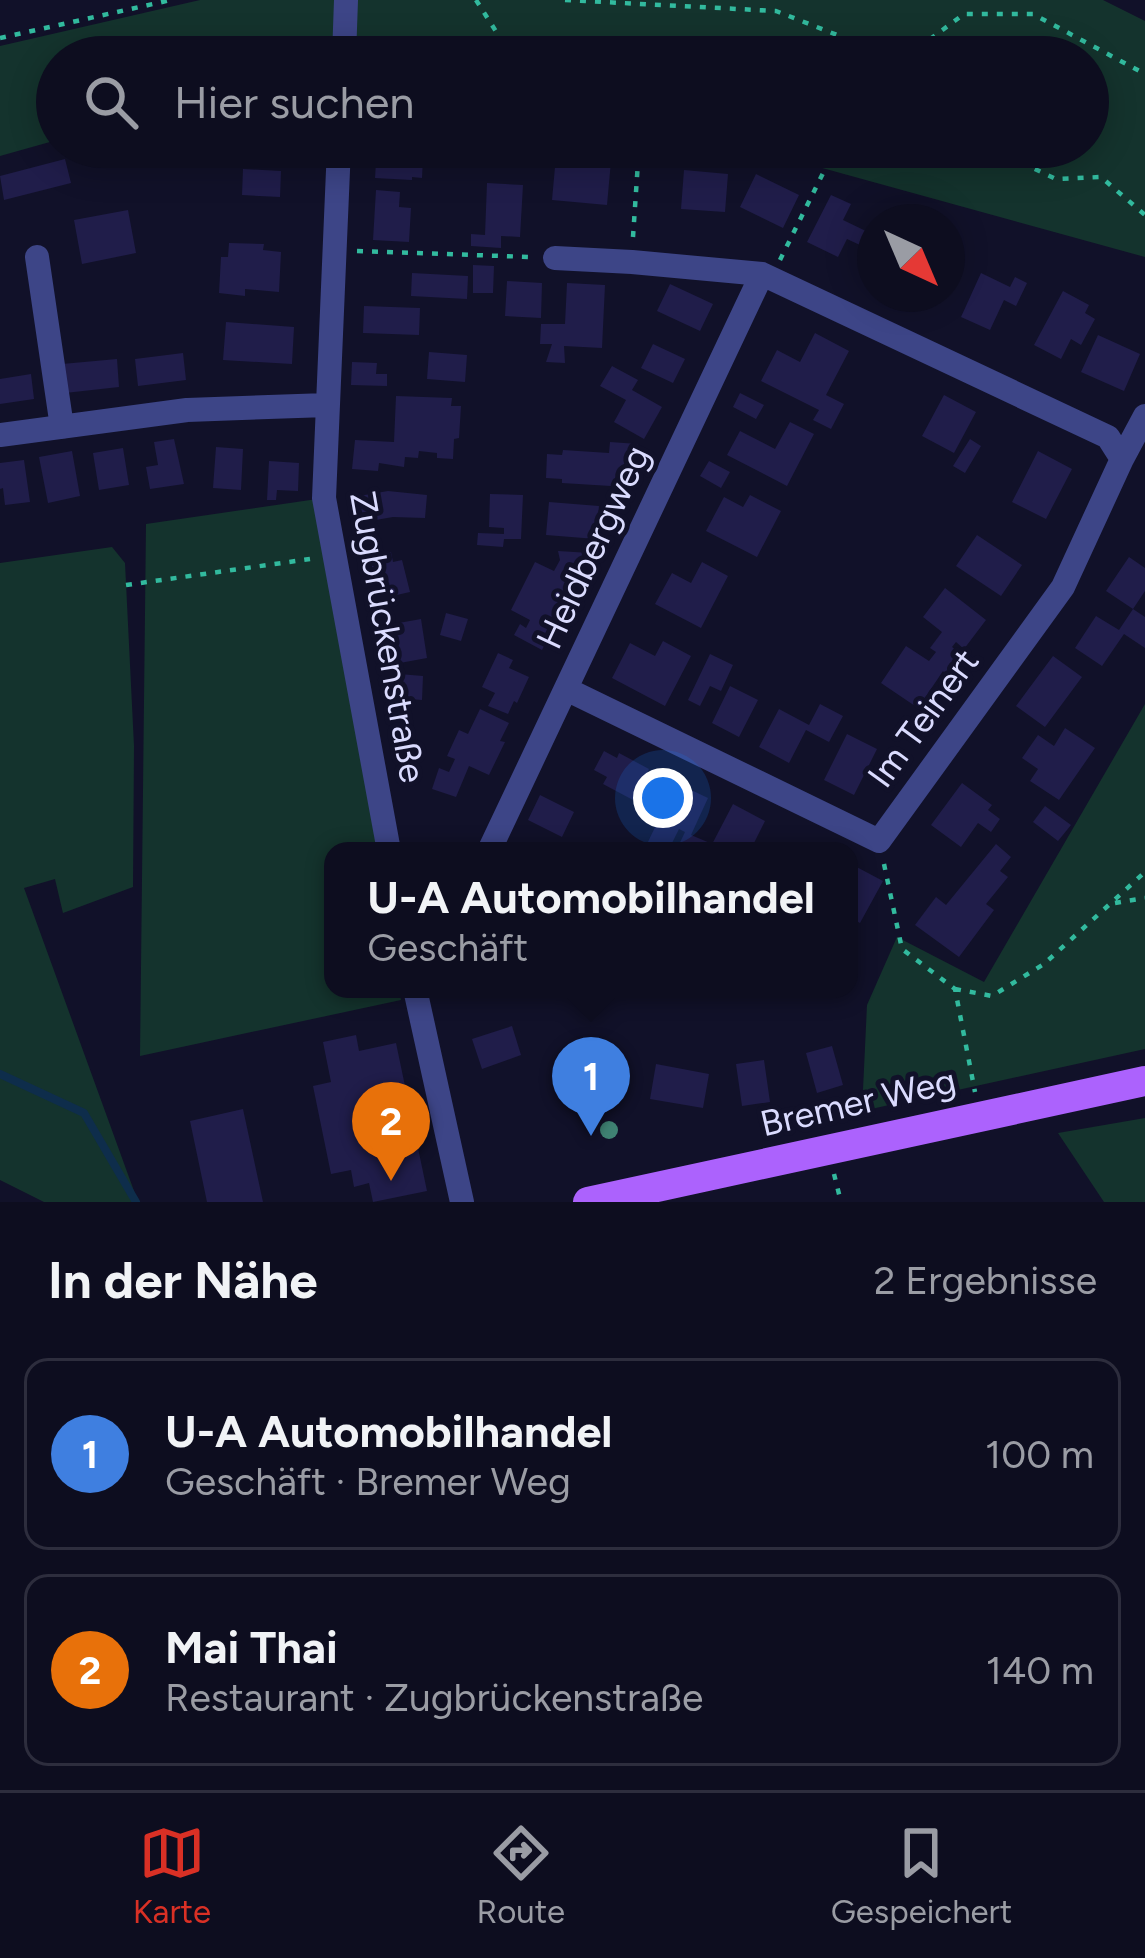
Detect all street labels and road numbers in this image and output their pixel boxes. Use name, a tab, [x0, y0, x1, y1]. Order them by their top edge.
street label: Heidbergweg	[527, 439, 659, 655]
street label: Zugbrückenstraße	[341, 488, 435, 786]
street label: Im Teinert	[858, 640, 988, 796]
street label: Bremer Weg	[756, 1059, 960, 1145]

